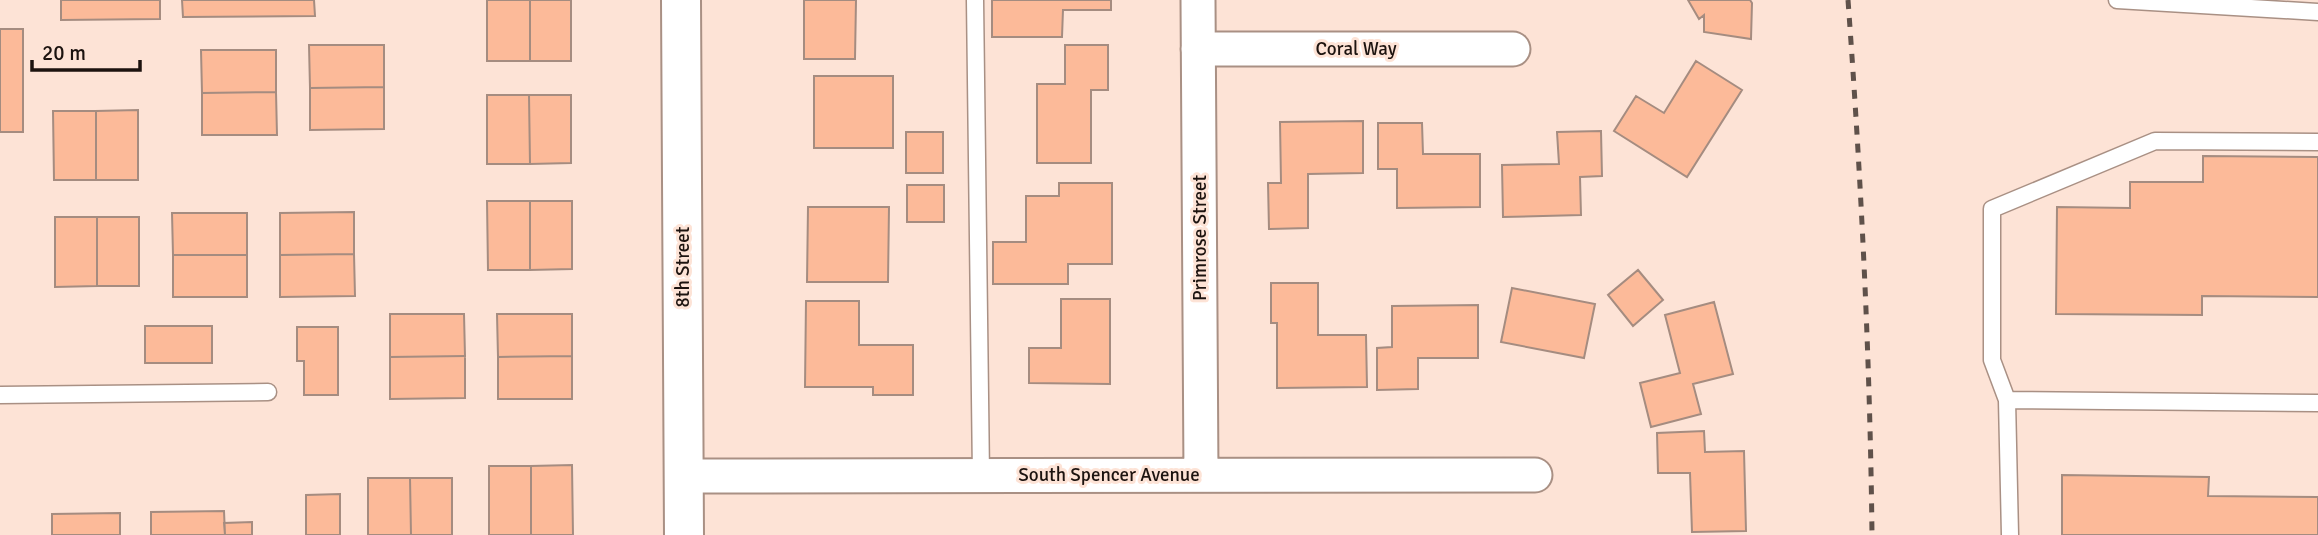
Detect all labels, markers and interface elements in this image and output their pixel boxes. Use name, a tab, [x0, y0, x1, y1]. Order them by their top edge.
scale bar	[32, 28, 140, 72]
street label: Coral Way	[1315, 37, 1397, 61]
text: 20 m	[42, 40, 86, 66]
street label: Primrose Street	[1188, 175, 1212, 301]
street label: 8th Street	[671, 226, 695, 307]
street label: South Spencer Avenue	[1018, 463, 1200, 487]

